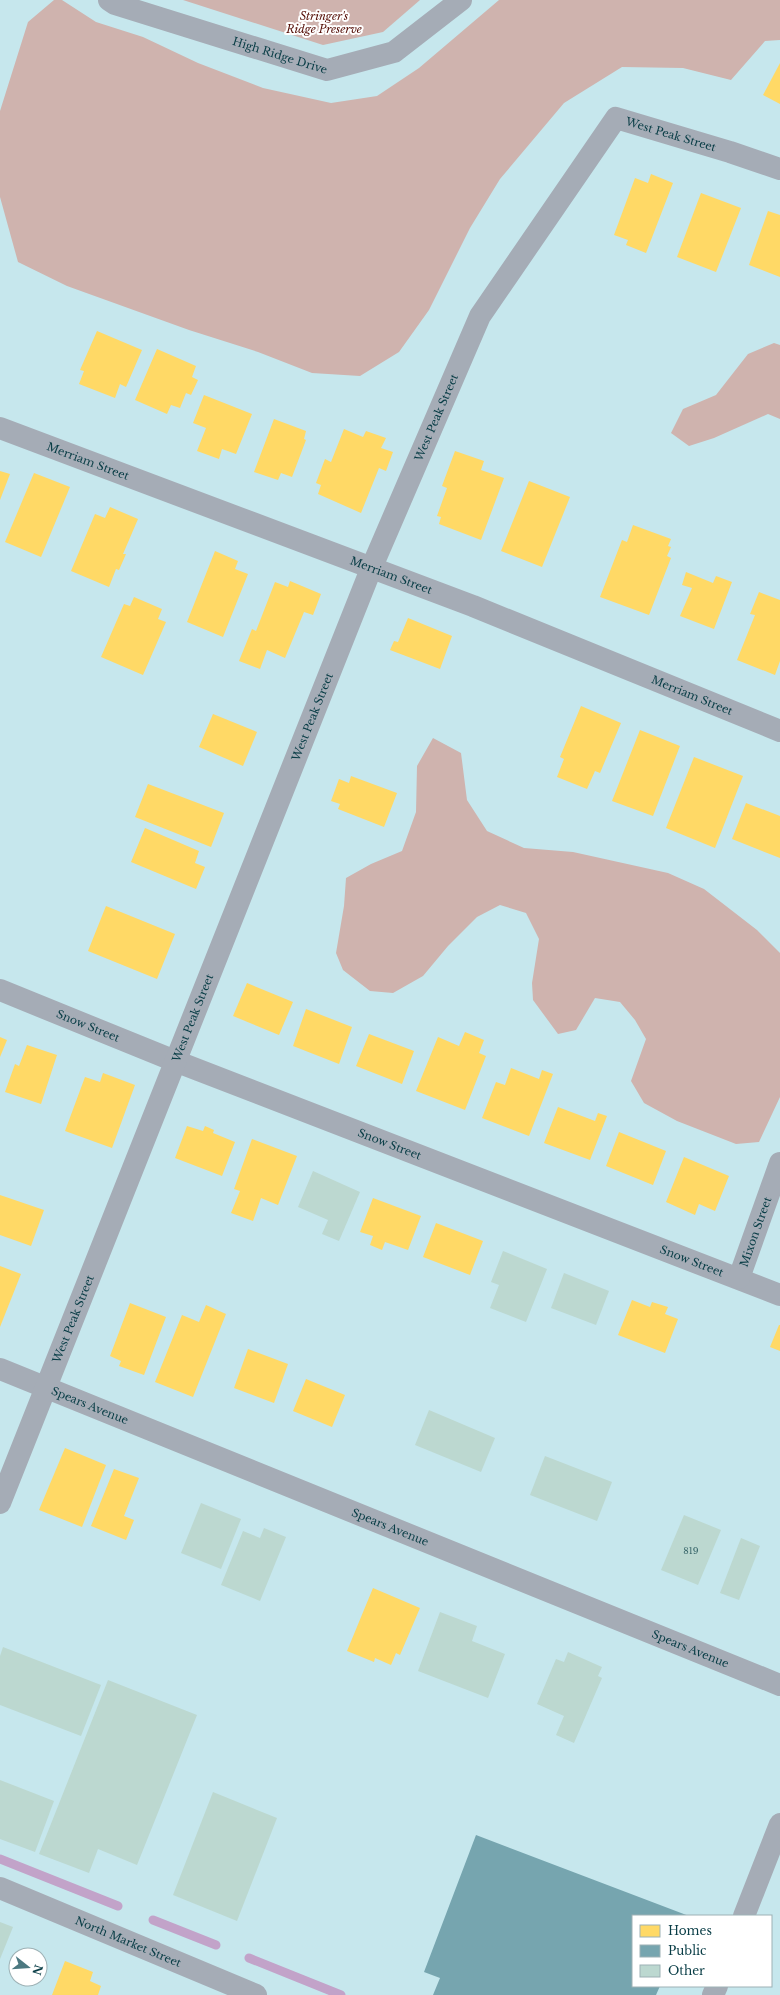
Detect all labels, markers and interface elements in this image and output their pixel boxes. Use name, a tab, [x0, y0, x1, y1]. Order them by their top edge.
park label: Stringer's Ridge Preserve	[285, 9, 362, 36]
street label: High Ridge Drive	[231, 34, 329, 77]
street label: West Peak Street	[623, 114, 718, 155]
street label: West Peak Street	[411, 371, 462, 464]
street label: Merriam Street	[45, 439, 132, 483]
street label: Merriam Street	[348, 553, 435, 597]
street label: West Peak Street	[288, 670, 336, 764]
street label: Merriam Street	[649, 672, 736, 718]
street label: West Peak Street	[169, 971, 217, 1065]
street label: Snow Street	[54, 1007, 123, 1045]
street label: Snow Street	[356, 1125, 424, 1163]
street label: Mixon Street	[737, 1194, 775, 1269]
street label: Snow Street	[658, 1242, 726, 1280]
street label: West Peak Street	[49, 1272, 97, 1366]
street label: Spears Avenue	[49, 1384, 130, 1427]
street label: Spears Avenue	[350, 1505, 431, 1549]
house number: 819	[683, 1545, 699, 1556]
street label: Spears Avenue	[650, 1627, 731, 1671]
street label: North Market Street	[73, 1913, 184, 1970]
legend	[632, 1915, 772, 1987]
text: Homes	[668, 1923, 712, 1938]
text: Public	[668, 1943, 707, 1958]
north arrow	[8, 1947, 48, 1987]
text: N	[29, 1963, 46, 1978]
text: Other	[668, 1963, 705, 1978]

